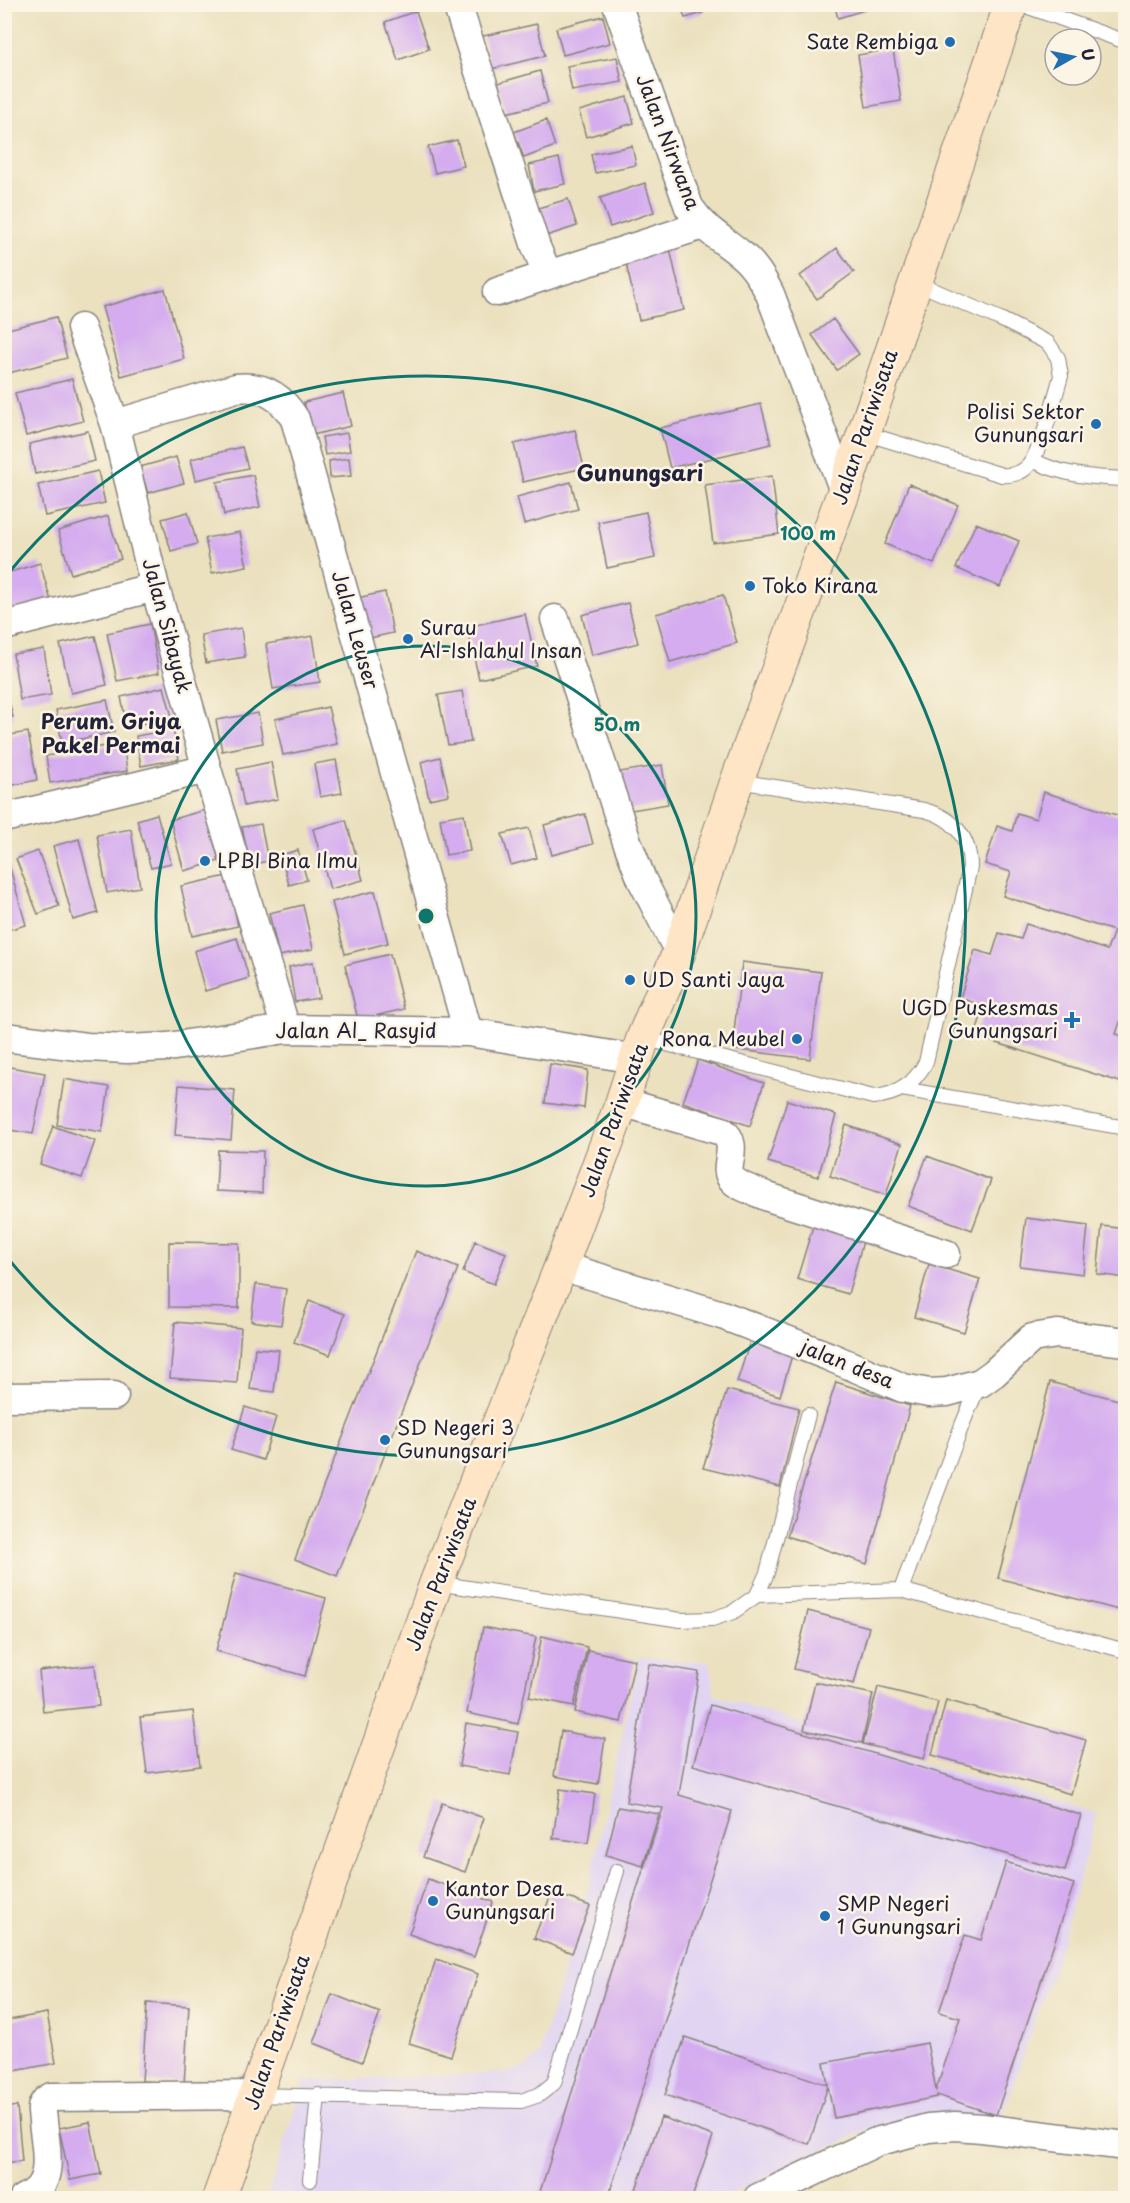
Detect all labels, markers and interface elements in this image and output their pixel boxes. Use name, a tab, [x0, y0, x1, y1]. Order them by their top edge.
place label: Sate Rembiga	[806, 26, 938, 56]
north arrow	[1043, 27, 1103, 87]
marker: Sate Rembiga	[943, 35, 957, 49]
text: U	[1076, 47, 1102, 62]
street label: Jalan Nirwana	[629, 69, 709, 214]
street label: Jalan Pariwisata	[823, 344, 905, 508]
place label: Polisi Sektor Gunungsari	[966, 396, 1085, 449]
marker: Polisi Sektor Gunungsari	[1089, 417, 1103, 431]
district label: Gunungsari	[577, 455, 703, 488]
text: 100 m	[780, 519, 836, 546]
street label: Jalan Sibayak	[136, 555, 200, 697]
street label: Jalan Leuser	[325, 567, 387, 693]
place label: Toko Kirana	[762, 570, 878, 600]
marker: Toko Kirana	[743, 579, 757, 593]
place label: Surau Al-Ishlahul Insan	[420, 612, 582, 665]
marker: Surau Al-Ishlahul Insan	[401, 632, 415, 646]
district label: Perum. Griya Pakel Permai	[41, 704, 182, 760]
text: 50 m	[594, 710, 640, 737]
place label: LPBI Bina Ilmu	[217, 845, 358, 875]
marker: LPBI Bina Ilmu	[198, 854, 212, 868]
centre of rings	[416, 906, 436, 926]
place label: UD Santi Jaya	[642, 964, 785, 994]
marker: UD Santi Jaya	[623, 973, 637, 987]
place label: UGD Puskesmas Gunungsari	[901, 992, 1058, 1045]
marker: UGD Puskesmas Gunungsari	[1063, 1011, 1081, 1029]
street label: Jalan Al_ Rasyid	[275, 1015, 437, 1045]
place label: Rona Meubel	[662, 1023, 785, 1053]
marker: Rona Meubel	[790, 1032, 804, 1046]
street label: Jalan Pariwisata	[571, 1038, 655, 1201]
street label: jalan desa	[794, 1330, 899, 1396]
place label: SD Negeri 3 Gunungsari	[397, 1412, 514, 1465]
marker: SD Negeri 3 Gunungsari	[378, 1433, 392, 1447]
street label: Jalan Pariwisata	[397, 1492, 483, 1655]
place label: Kantor Desa Gunungsari	[445, 1873, 565, 1926]
place label: SMP Negeri 1 Gunungsari	[837, 1888, 961, 1941]
marker: Kantor Desa Gunungsari	[426, 1894, 440, 1908]
marker: SMP Negeri 1 Gunungsari	[818, 1909, 832, 1923]
street label: Jalan Pariwisata	[235, 1949, 317, 2113]

